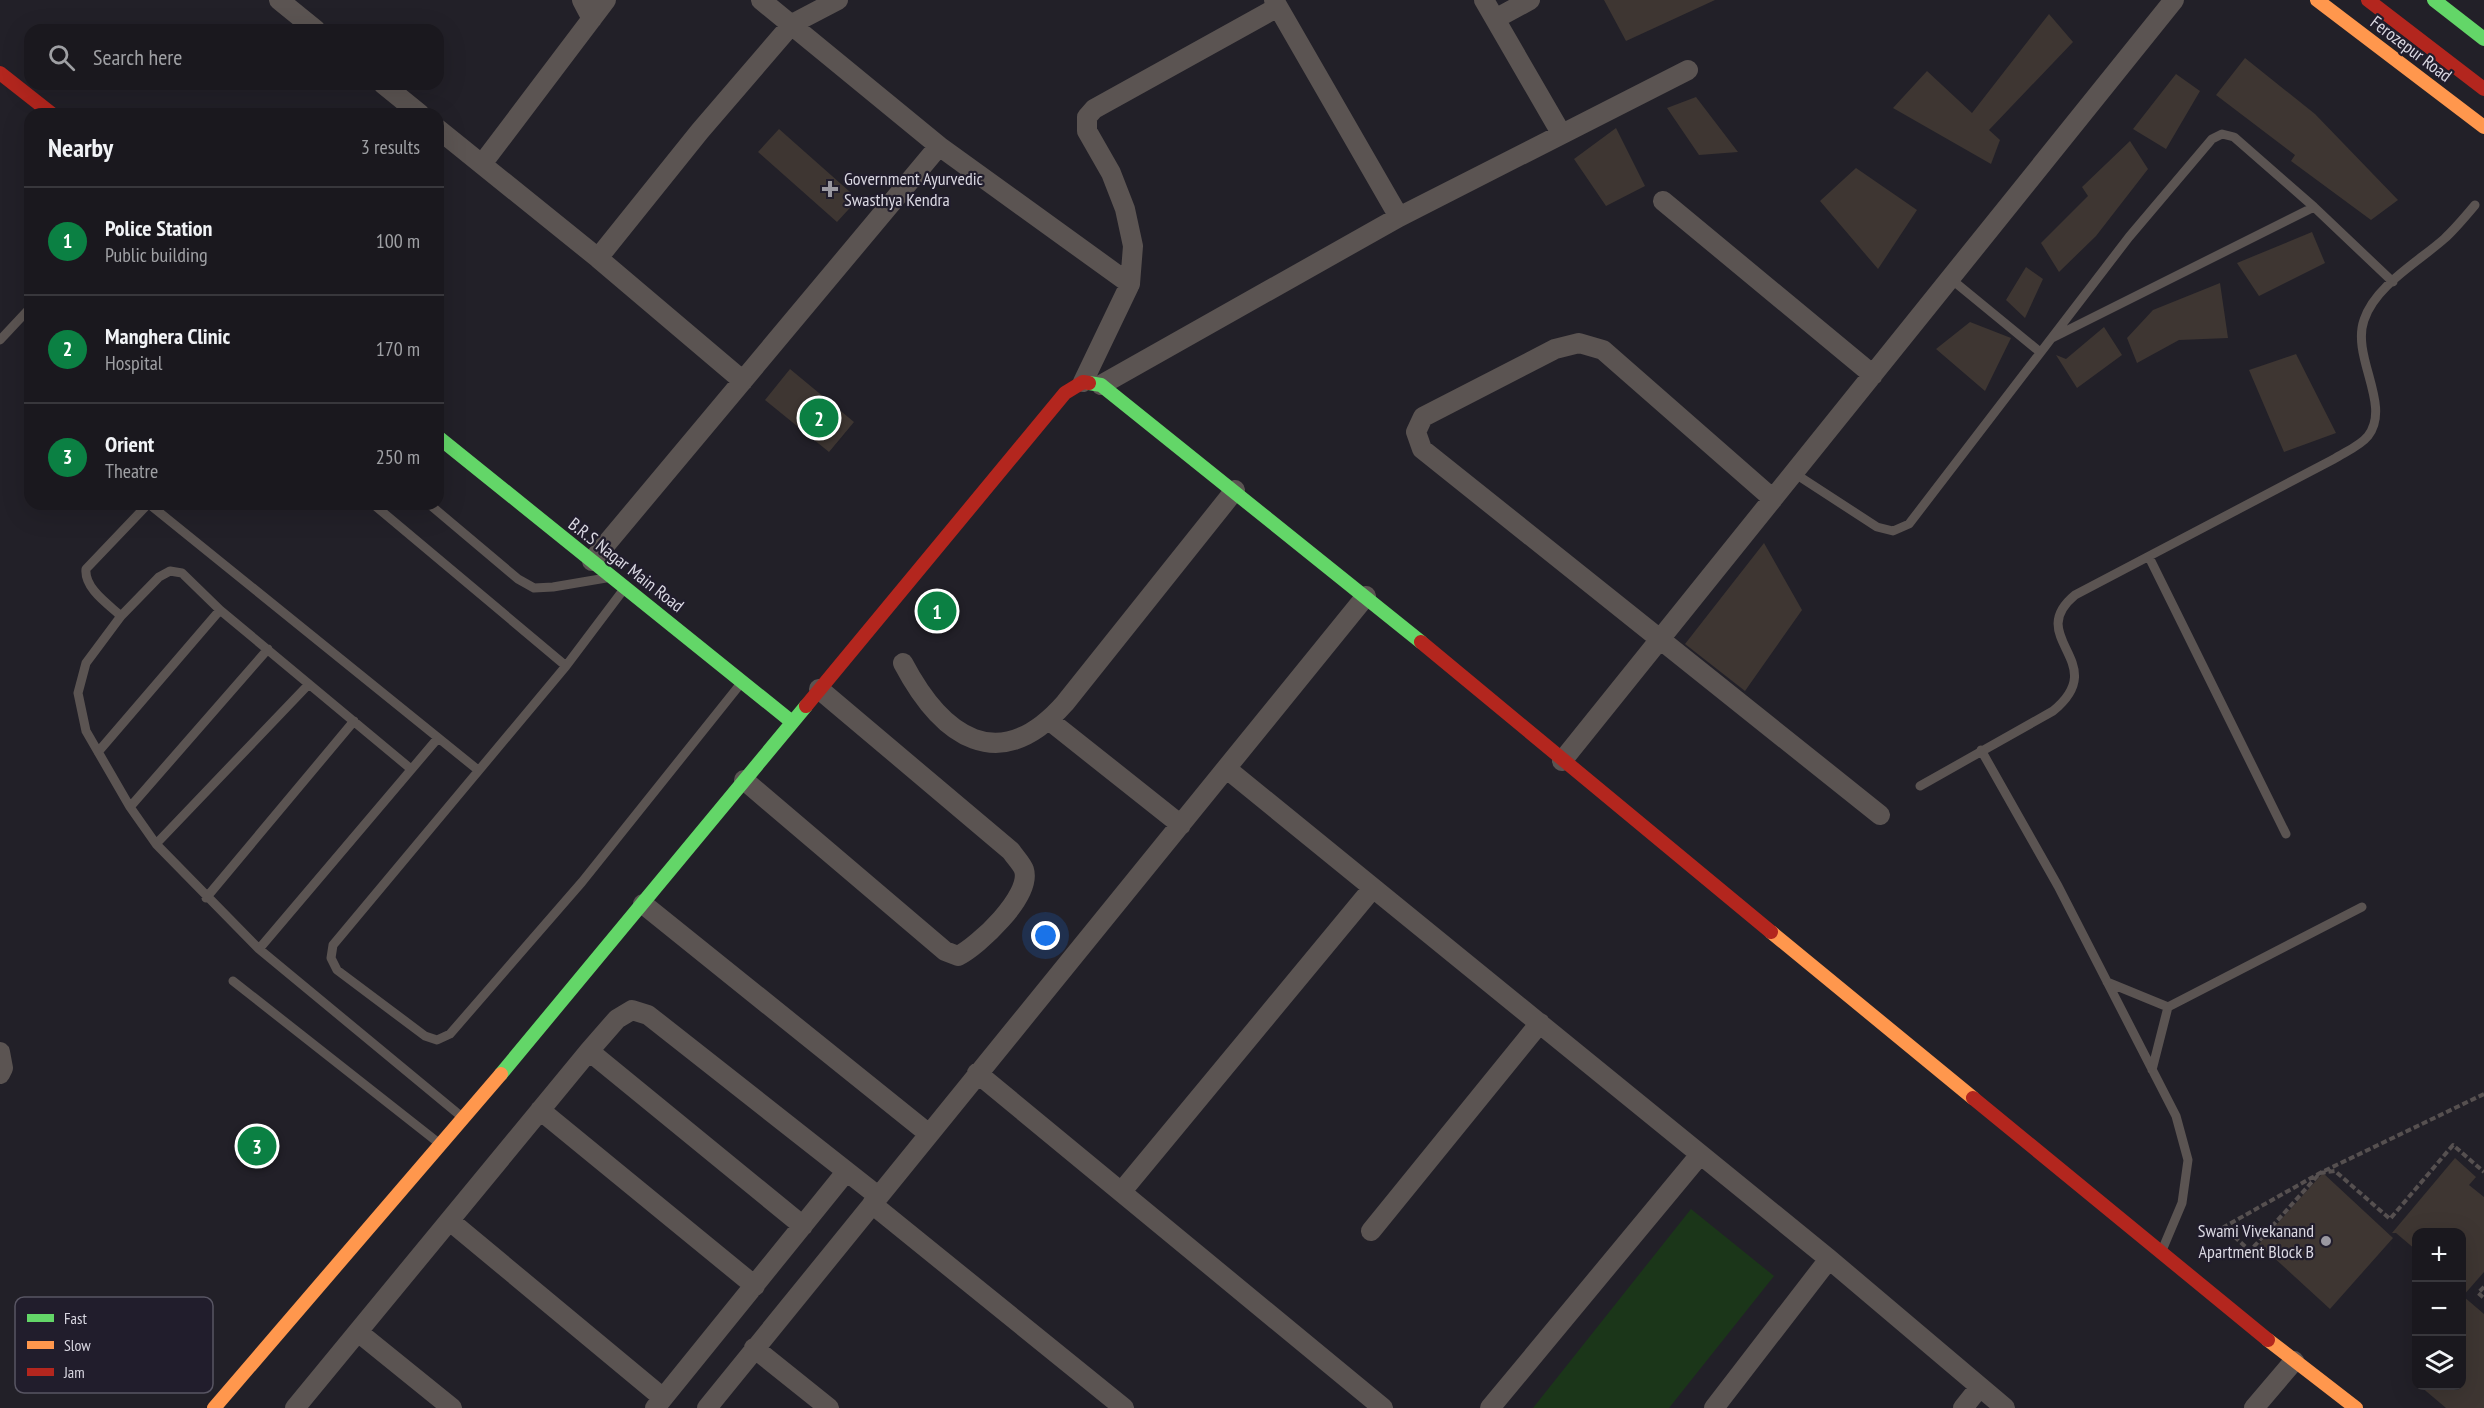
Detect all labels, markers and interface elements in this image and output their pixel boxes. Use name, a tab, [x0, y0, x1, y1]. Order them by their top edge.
street label: Ferozepur Road	[2366, 10, 2457, 87]
search box	[24, 24, 444, 90]
icon: search	[45, 41, 78, 74]
text: Search here	[93, 43, 182, 71]
text: Nearby	[48, 131, 113, 164]
text: 3 results	[361, 134, 420, 160]
place label: Government Ayurvedic Swasthya Kendra	[844, 167, 984, 211]
marker: Government Ayurvedic Swasthya Kendra	[821, 180, 839, 198]
text: Police Station	[105, 214, 212, 242]
text: 1	[63, 228, 72, 254]
text: 100 m	[376, 228, 420, 254]
text: Public building	[105, 242, 208, 268]
text: Manghera Clinic	[105, 322, 230, 350]
text: 2	[63, 336, 72, 362]
text: 170 m	[376, 336, 420, 362]
text: Hospital	[105, 350, 162, 376]
pin: 2	[800, 396, 838, 440]
text: Orient	[105, 430, 154, 458]
text: 3	[63, 444, 72, 470]
text: 250 m	[376, 444, 420, 470]
text: Theatre	[105, 458, 158, 484]
street label: B.R.S Nagar Main Road	[564, 512, 689, 617]
pin: 1	[918, 588, 956, 634]
your location	[1031, 921, 1060, 950]
pin: 3	[238, 1124, 276, 1168]
place label: Swami Vivekanand Apartment Block B	[2198, 1219, 2314, 1263]
map controls	[2412, 1228, 2466, 1390]
button: +	[2412, 1228, 2466, 1282]
marker: Swami Vivekanand Apartment Block B	[2319, 1234, 2333, 1248]
button: −	[2412, 1282, 2466, 1336]
legend	[15, 1297, 213, 1393]
text: Fast	[64, 1308, 87, 1328]
text: Slow	[64, 1335, 91, 1355]
button: layers	[2412, 1336, 2466, 1390]
text: Jam	[63, 1362, 85, 1382]

